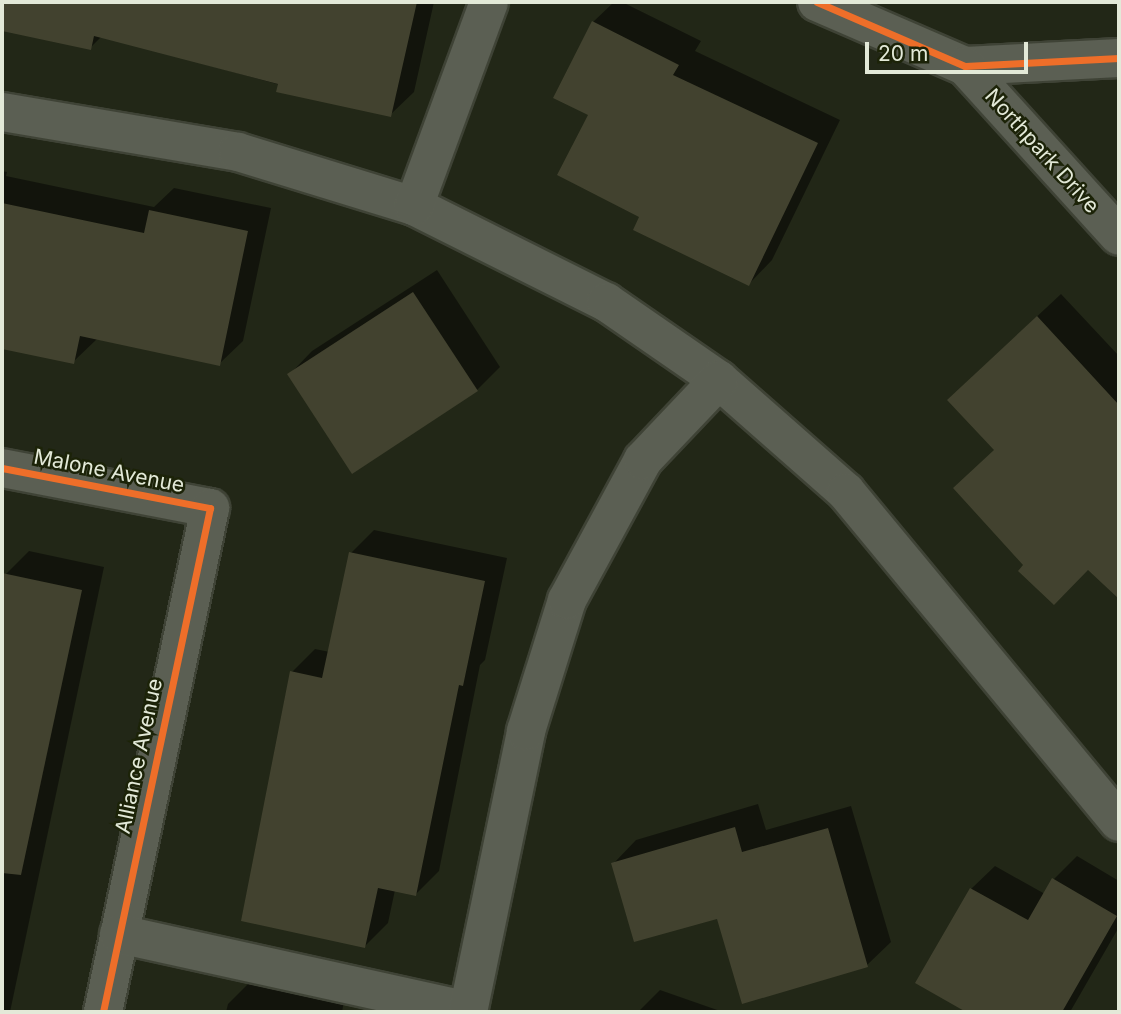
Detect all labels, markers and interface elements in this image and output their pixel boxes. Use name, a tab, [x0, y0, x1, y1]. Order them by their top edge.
scale bar	[869, 28, 1032, 72]
text: 20 m	[878, 41, 928, 66]
street label: Northpark Drive	[980, 84, 1104, 218]
street label: Malone Avenue	[32, 444, 186, 498]
street label: Alliance Avenue	[110, 676, 168, 836]

